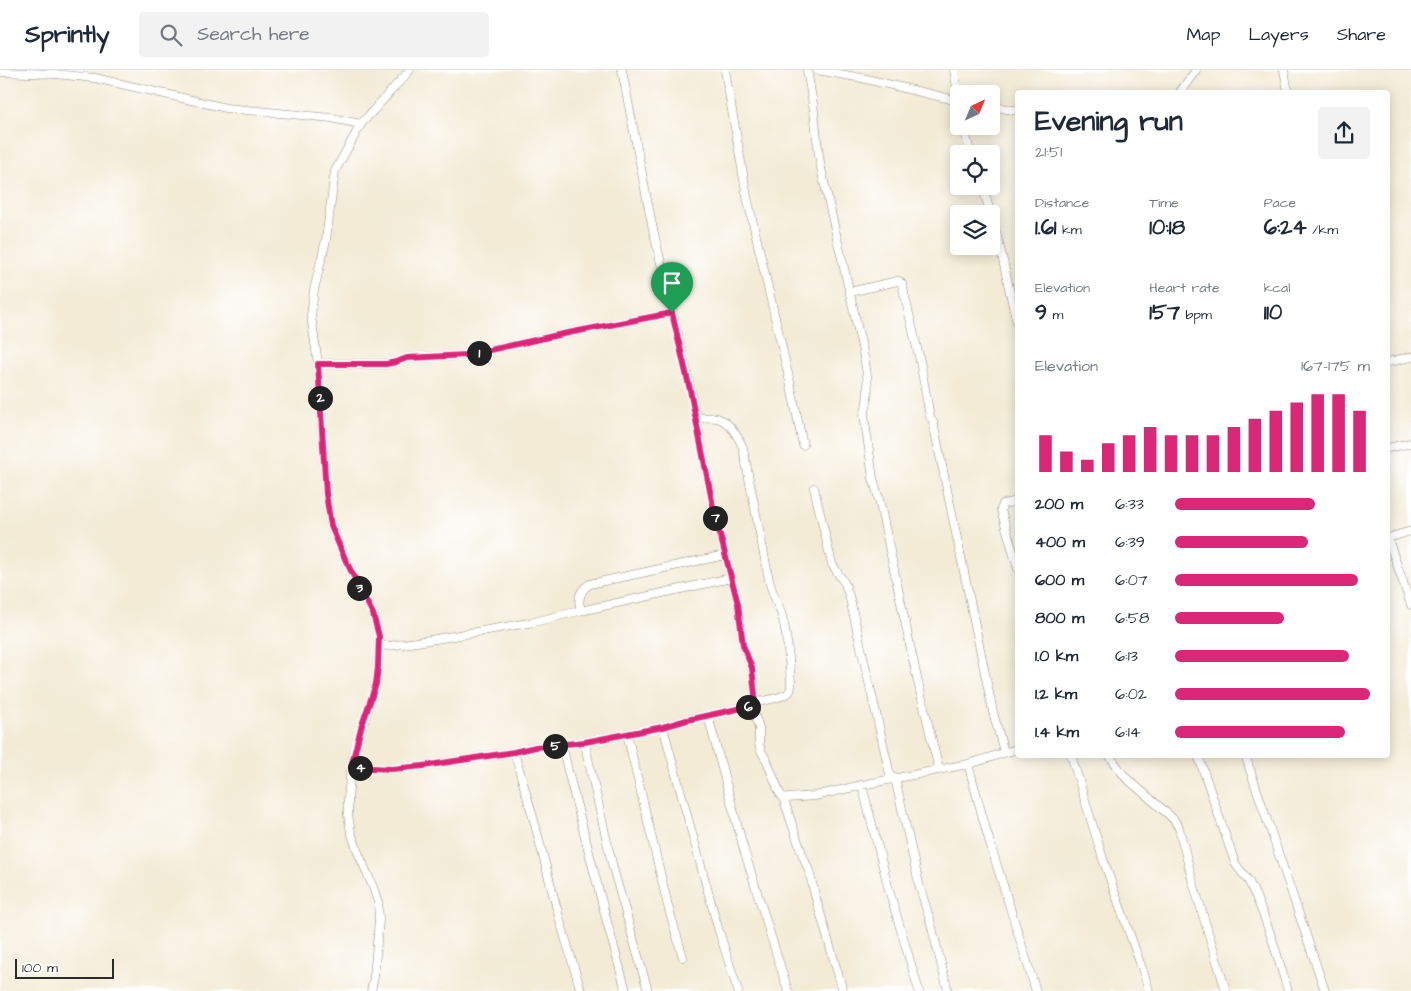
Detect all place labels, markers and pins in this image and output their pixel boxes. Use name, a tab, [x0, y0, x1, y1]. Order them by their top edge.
pin	[651, 262, 693, 313]
pin: 1	[466, 340, 492, 366]
pin: 2	[308, 386, 332, 410]
pin: 7	[702, 506, 728, 530]
pin: 3	[346, 576, 372, 600]
pin: 6	[736, 694, 760, 720]
pin: 5	[542, 734, 568, 758]
pin: 4	[348, 756, 372, 780]

